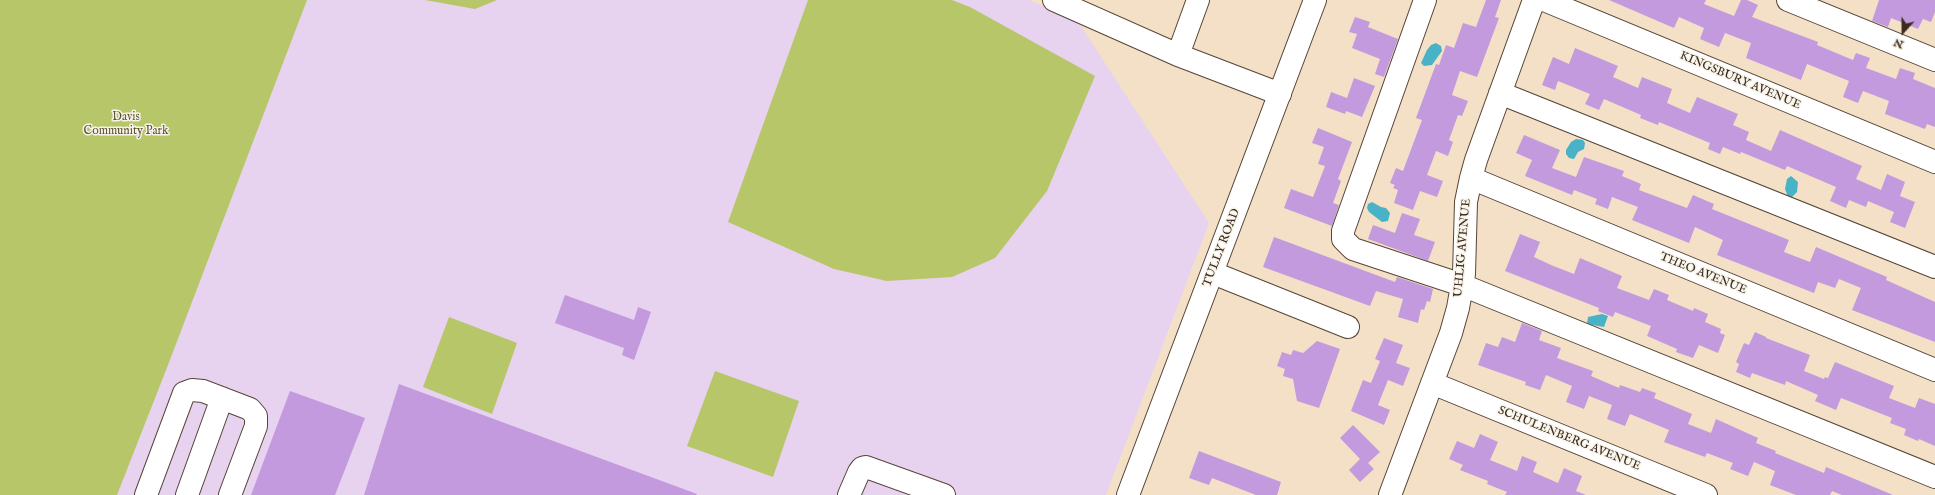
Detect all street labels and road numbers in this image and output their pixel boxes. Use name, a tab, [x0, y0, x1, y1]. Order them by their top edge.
street label: KINGSBURY AVENUE	[1677, 49, 1803, 113]
street label: UHLIG AVENUE	[1452, 198, 1474, 298]
street label: TULLY ROAD	[1200, 207, 1244, 289]
street label: THEO AVENUE	[1657, 250, 1749, 298]
street label: SCHULENBERG AVENUE	[1496, 404, 1642, 474]

